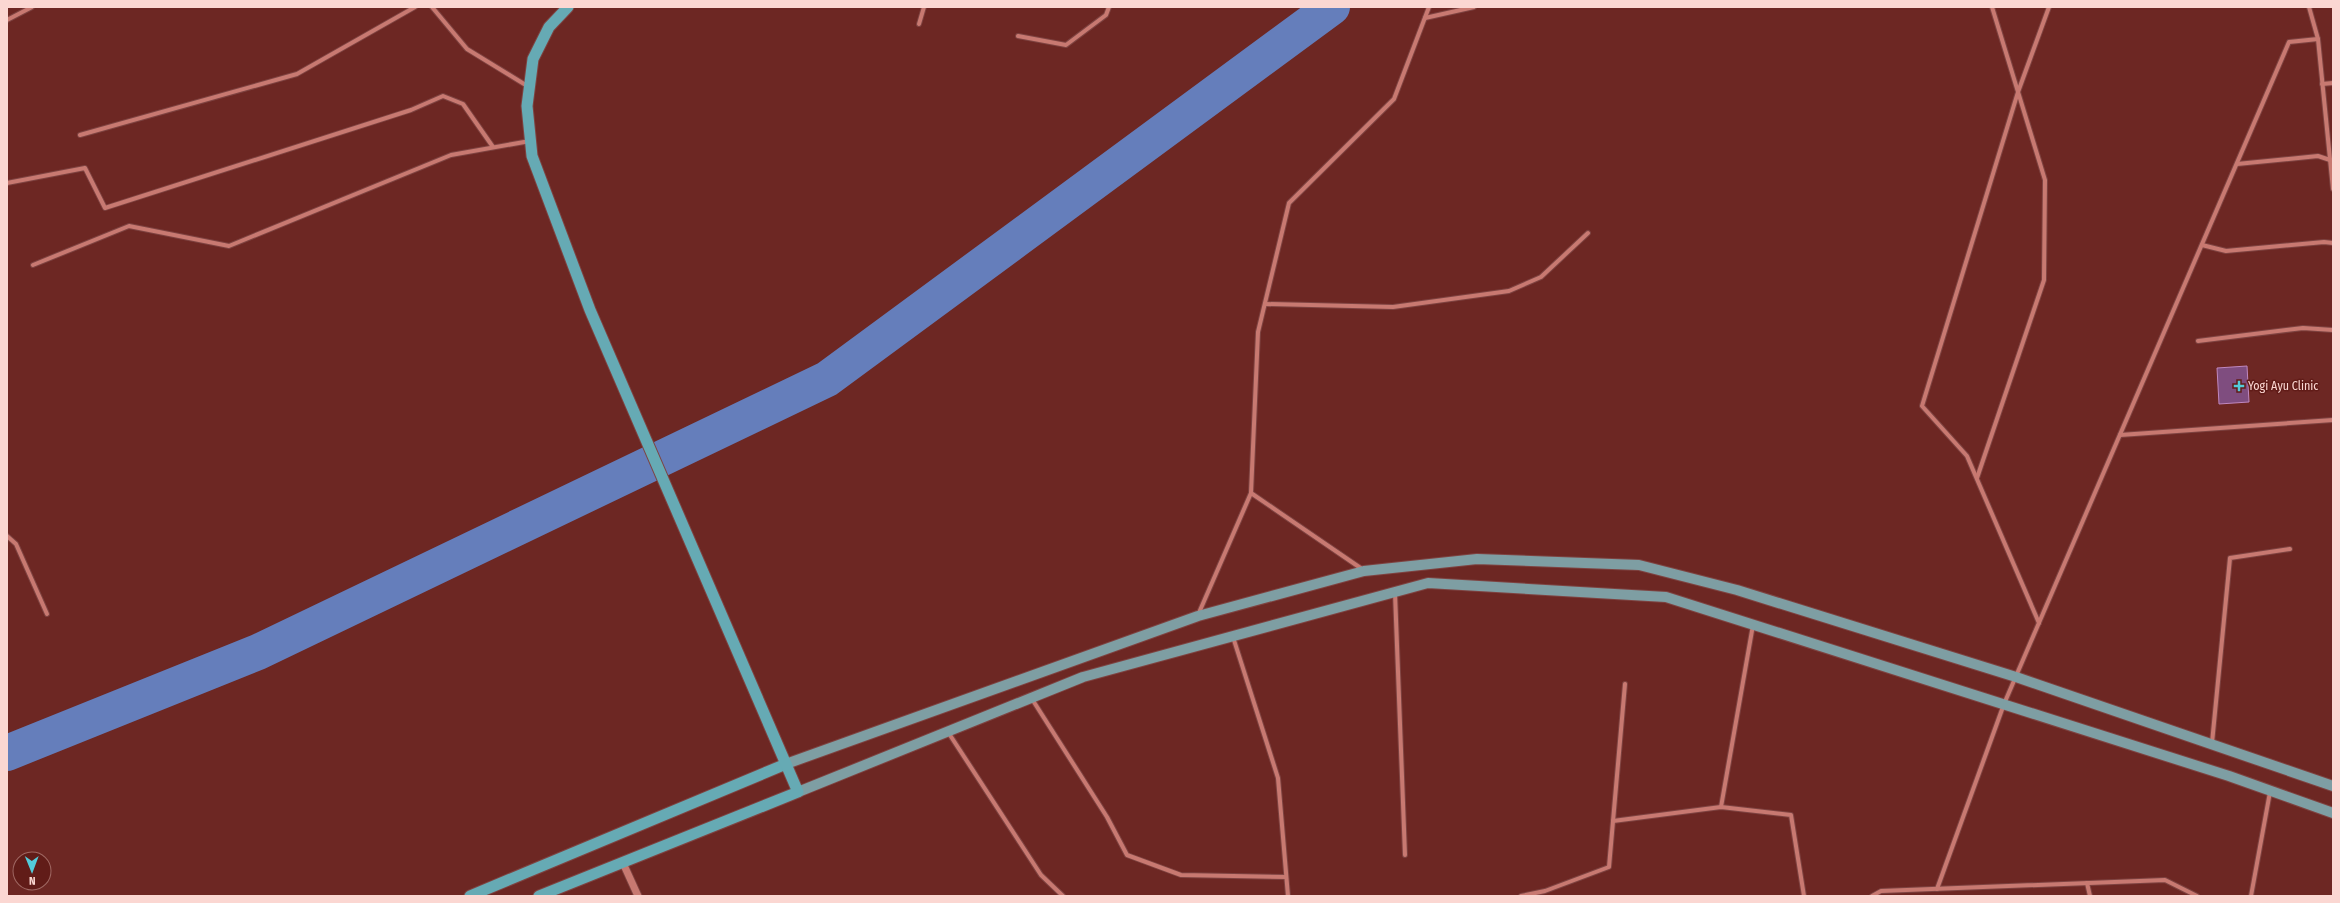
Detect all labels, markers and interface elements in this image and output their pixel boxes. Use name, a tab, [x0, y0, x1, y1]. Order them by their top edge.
place label: Yogi Ayu Clinic	[2248, 379, 2318, 393]
marker: Yogi Ayu Clinic	[2233, 380, 2245, 392]
north arrow	[12, 851, 52, 891]
text: N	[29, 874, 36, 887]

